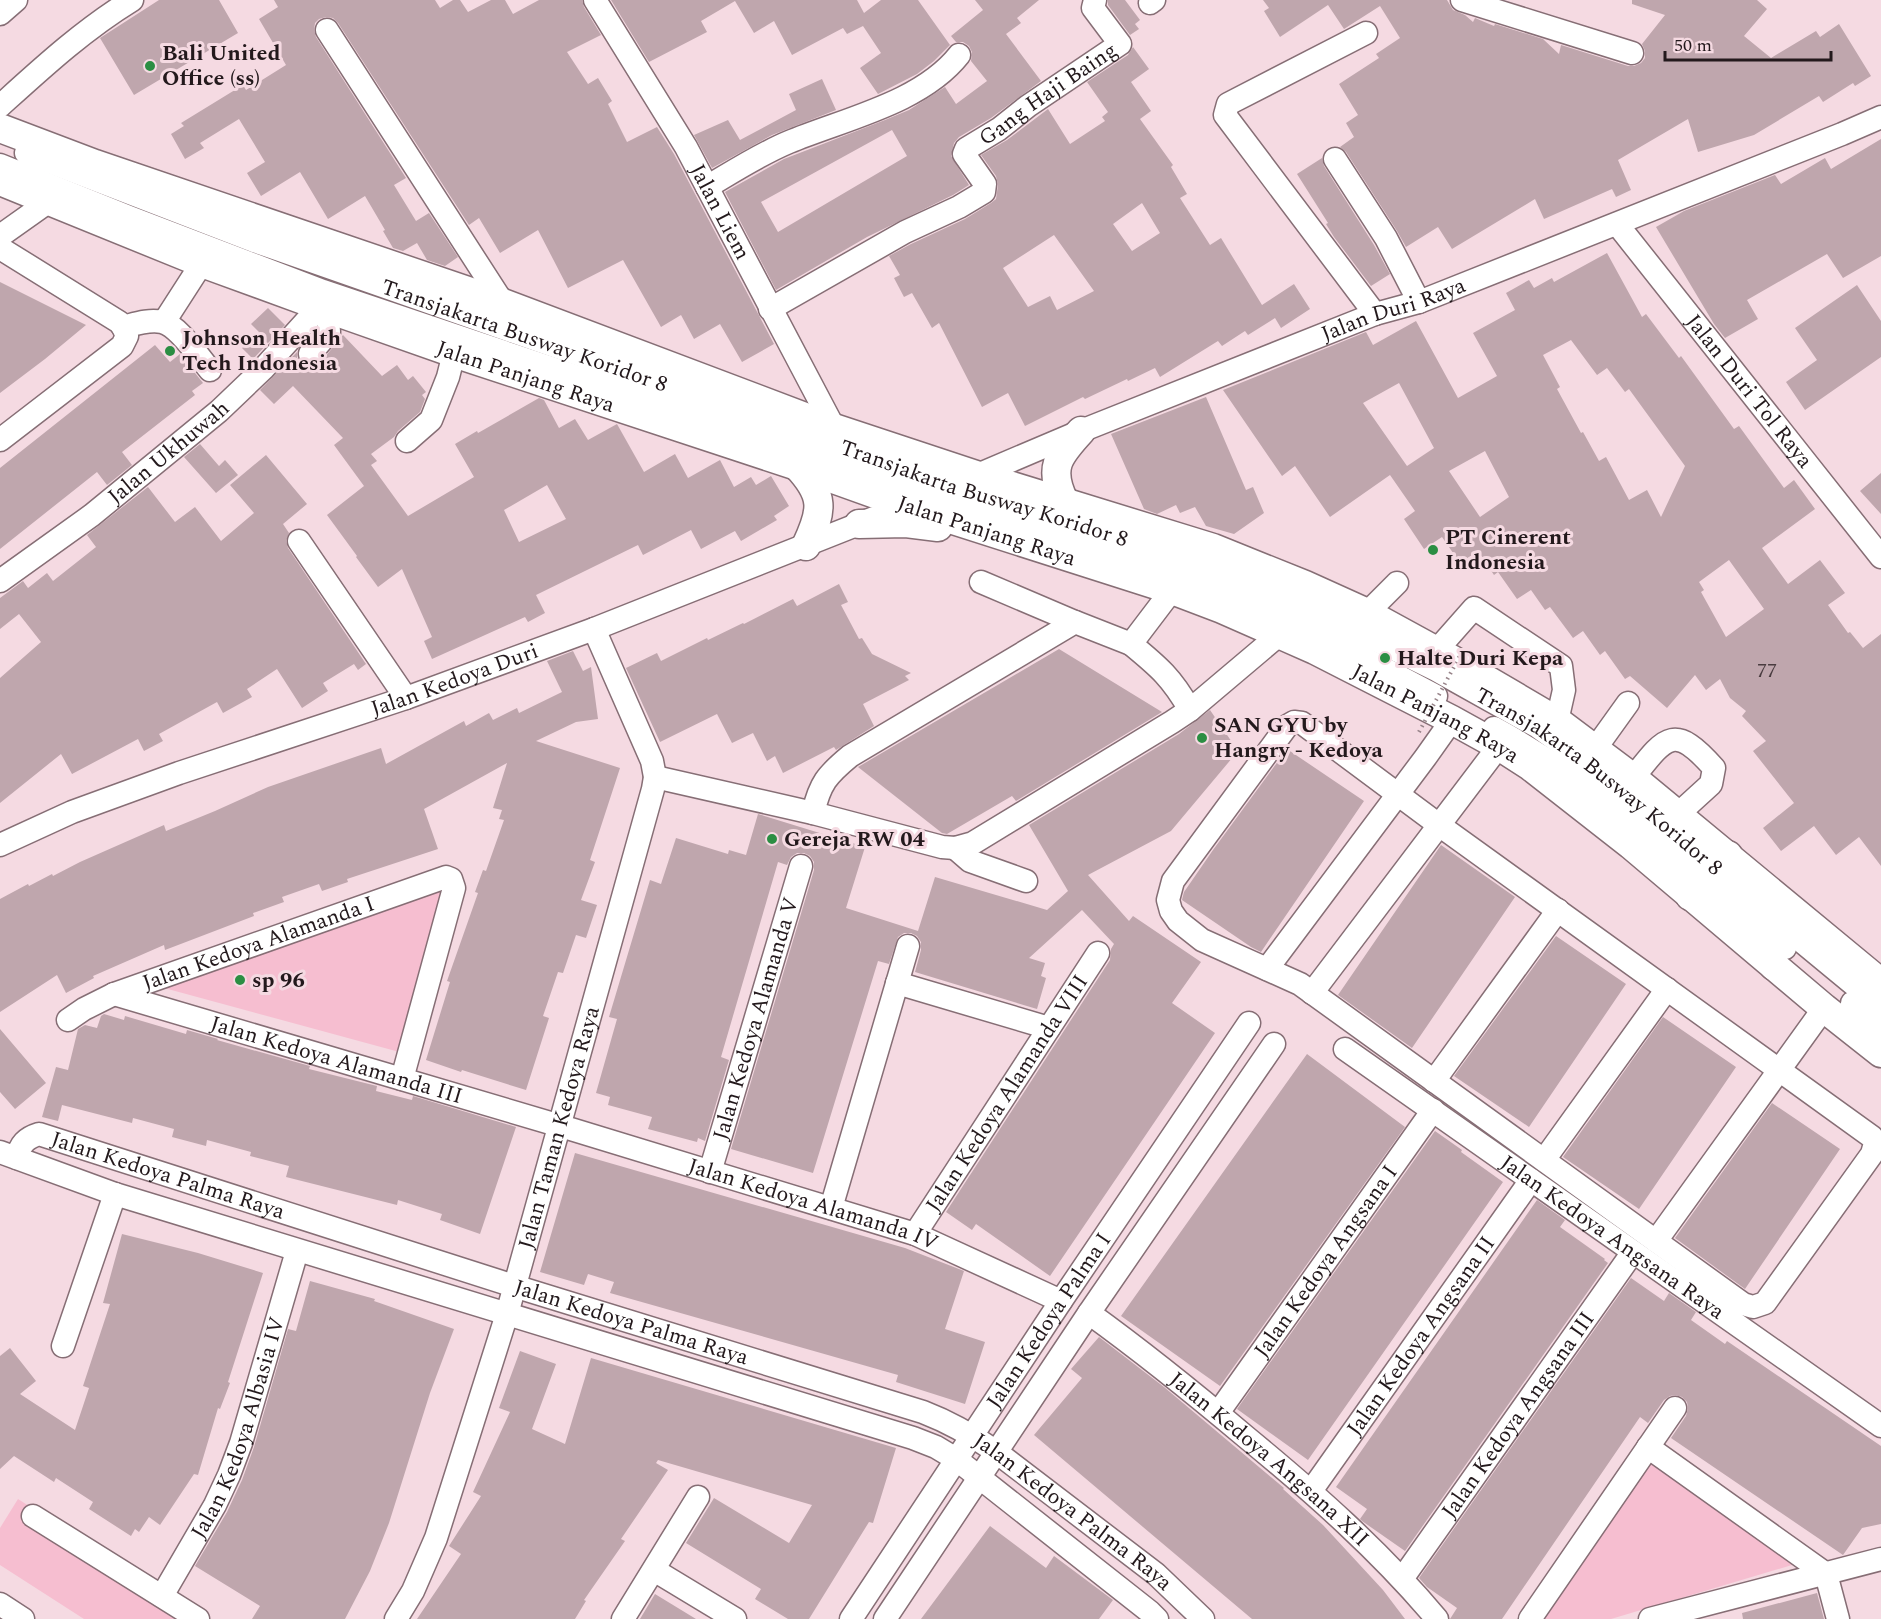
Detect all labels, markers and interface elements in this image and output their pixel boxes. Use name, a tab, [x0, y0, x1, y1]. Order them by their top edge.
scale bar	[1665, 24, 1832, 62]
text: 50 m	[1674, 32, 1712, 59]
street label: Gang Haji Baing	[972, 34, 1124, 154]
place label: Bali United Office (ss)	[162, 37, 281, 95]
marker: Bali United Office (ss)	[143, 59, 157, 73]
street label: Jalan Liem	[681, 158, 759, 266]
street label: Jalan Duri Raya	[1316, 269, 1471, 350]
street label: Transjakarta Busway Koridor 8	[377, 270, 672, 401]
street label: Jalan Duri Tol Raya	[1678, 307, 1821, 475]
place label: Johnson Health Tech Indonesia	[182, 322, 341, 380]
street label: Jalan Panjang Raya	[432, 332, 619, 421]
marker: Johnson Health Tech Indonesia	[163, 344, 177, 358]
street label: Jalan Ukhuwah	[100, 393, 237, 512]
street label: Transjakarta Busway Koridor 8	[836, 431, 1132, 556]
street label: Jalan Panjang Raya	[892, 487, 1080, 575]
place label: PT Cinerent Indonesia	[1445, 521, 1571, 579]
marker: PT Cinerent Indonesia	[1426, 543, 1440, 557]
street label: Jalan Kedoya Duri	[366, 634, 543, 725]
place label: Halte Duri Kepa	[1397, 642, 1564, 675]
marker: Halte Duri Kepa	[1378, 651, 1392, 665]
street label: Jalan Panjang Raya	[1346, 655, 1526, 772]
house number: 77	[1757, 656, 1777, 686]
street label: Transjakarta Busway Koridor 8	[1469, 679, 1730, 884]
place label: SAN GYU by Hangry - Kedoya	[1214, 709, 1384, 767]
marker: SAN GYU by Hangry - Kedoya	[1195, 731, 1209, 745]
place label: Gereja RW 04	[784, 823, 926, 856]
marker: Gereja RW 04	[765, 832, 779, 846]
street label: Jalan Kedoya Alamanda I	[138, 887, 379, 999]
street label: Jalan Kedoya Alamanda V	[704, 893, 807, 1144]
place label: sp 96	[252, 964, 305, 997]
street label: Jalan Kedoya Alamanda VIII	[917, 968, 1096, 1219]
marker: sp 96	[233, 973, 247, 987]
street label: Jalan Taman Kedoya Raya	[509, 1002, 608, 1253]
street label: Jalan Kedoya Alamanda III	[206, 1007, 467, 1113]
street label: Jalan Kedoya Palma Raya	[47, 1122, 289, 1228]
street label: Jalan Kedoya Angsana Raya	[1493, 1146, 1732, 1328]
street label: Jalan Kedoya Alamanda IV	[684, 1149, 944, 1259]
street label: Jalan Kedoya Angsana I	[1246, 1158, 1406, 1365]
street label: Jalan Kedoya Palma I	[978, 1226, 1119, 1415]
street label: Jalan Kedoya Angsana II	[1338, 1229, 1503, 1443]
street label: Jalan Kedoya Palma Raya	[510, 1270, 753, 1374]
street label: Jalan Kedoya Angsana III	[1433, 1304, 1603, 1525]
street label: Jalan Kedoya Albasia IV	[182, 1313, 293, 1545]
street label: Jalan Kedoya Angsana XII	[1162, 1363, 1377, 1554]
street label: Jalan Kedoya Palma Raya	[967, 1424, 1181, 1599]

